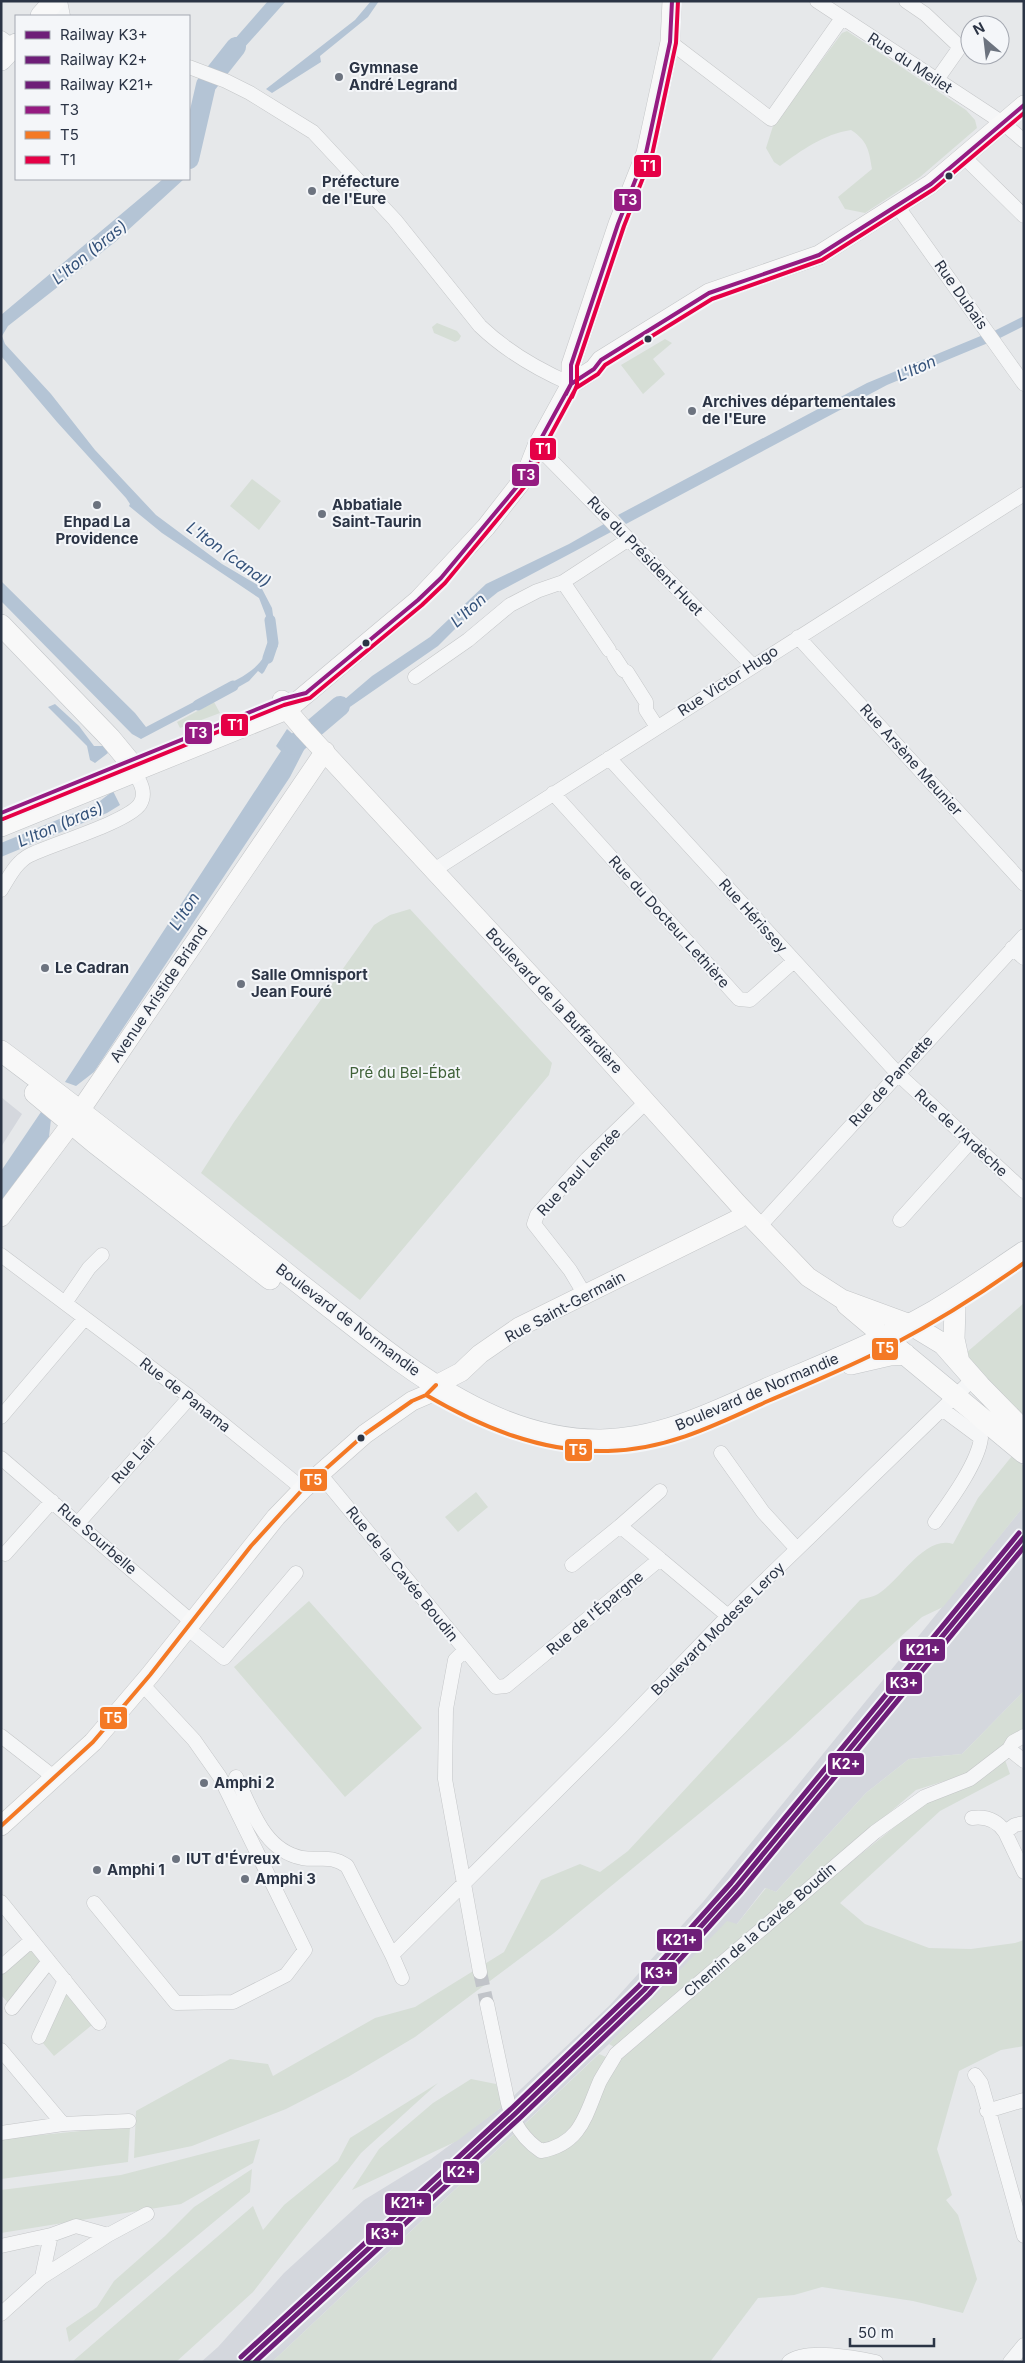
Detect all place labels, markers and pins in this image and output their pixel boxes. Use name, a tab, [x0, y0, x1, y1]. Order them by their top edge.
place label: Gymnase André Legrand	[349, 58, 458, 94]
marker: Gymnase André Legrand	[333, 71, 345, 83]
unlabelled marker	[944, 171, 954, 181]
place label: Préfecture de l'Eure	[322, 172, 399, 208]
marker: Préfecture de l'Eure	[306, 185, 318, 197]
unlabelled marker	[643, 334, 653, 344]
place label: Archives départementales de l'Eure	[702, 392, 896, 428]
marker: Archives départementales de l'Eure	[686, 405, 698, 417]
place label: Abbatiale Saint-Taurin	[332, 495, 422, 531]
marker: Ehpad La Providence	[91, 499, 103, 511]
marker: Abbatiale Saint-Taurin	[316, 508, 328, 520]
place label: Ehpad La Providence	[56, 512, 139, 548]
unlabelled marker	[361, 638, 371, 648]
place label: Le Cadran	[55, 958, 129, 977]
marker: Le Cadran	[39, 962, 51, 974]
place label: Salle Omnisport Jean Fouré	[251, 965, 368, 1001]
marker: Salle Omnisport Jean Fouré	[235, 978, 247, 990]
unlabelled marker	[356, 1433, 366, 1443]
place label: Amphi 2	[214, 1773, 275, 1792]
marker: Amphi 2	[198, 1777, 210, 1789]
place label: IUT d'Évreux	[186, 1849, 280, 1868]
marker: IUT d'Évreux	[170, 1853, 182, 1865]
place label: Amphi 1	[107, 1860, 165, 1879]
marker: Amphi 1	[91, 1864, 103, 1876]
place label: Amphi 3	[255, 1869, 316, 1888]
marker: Amphi 3	[239, 1873, 251, 1885]

